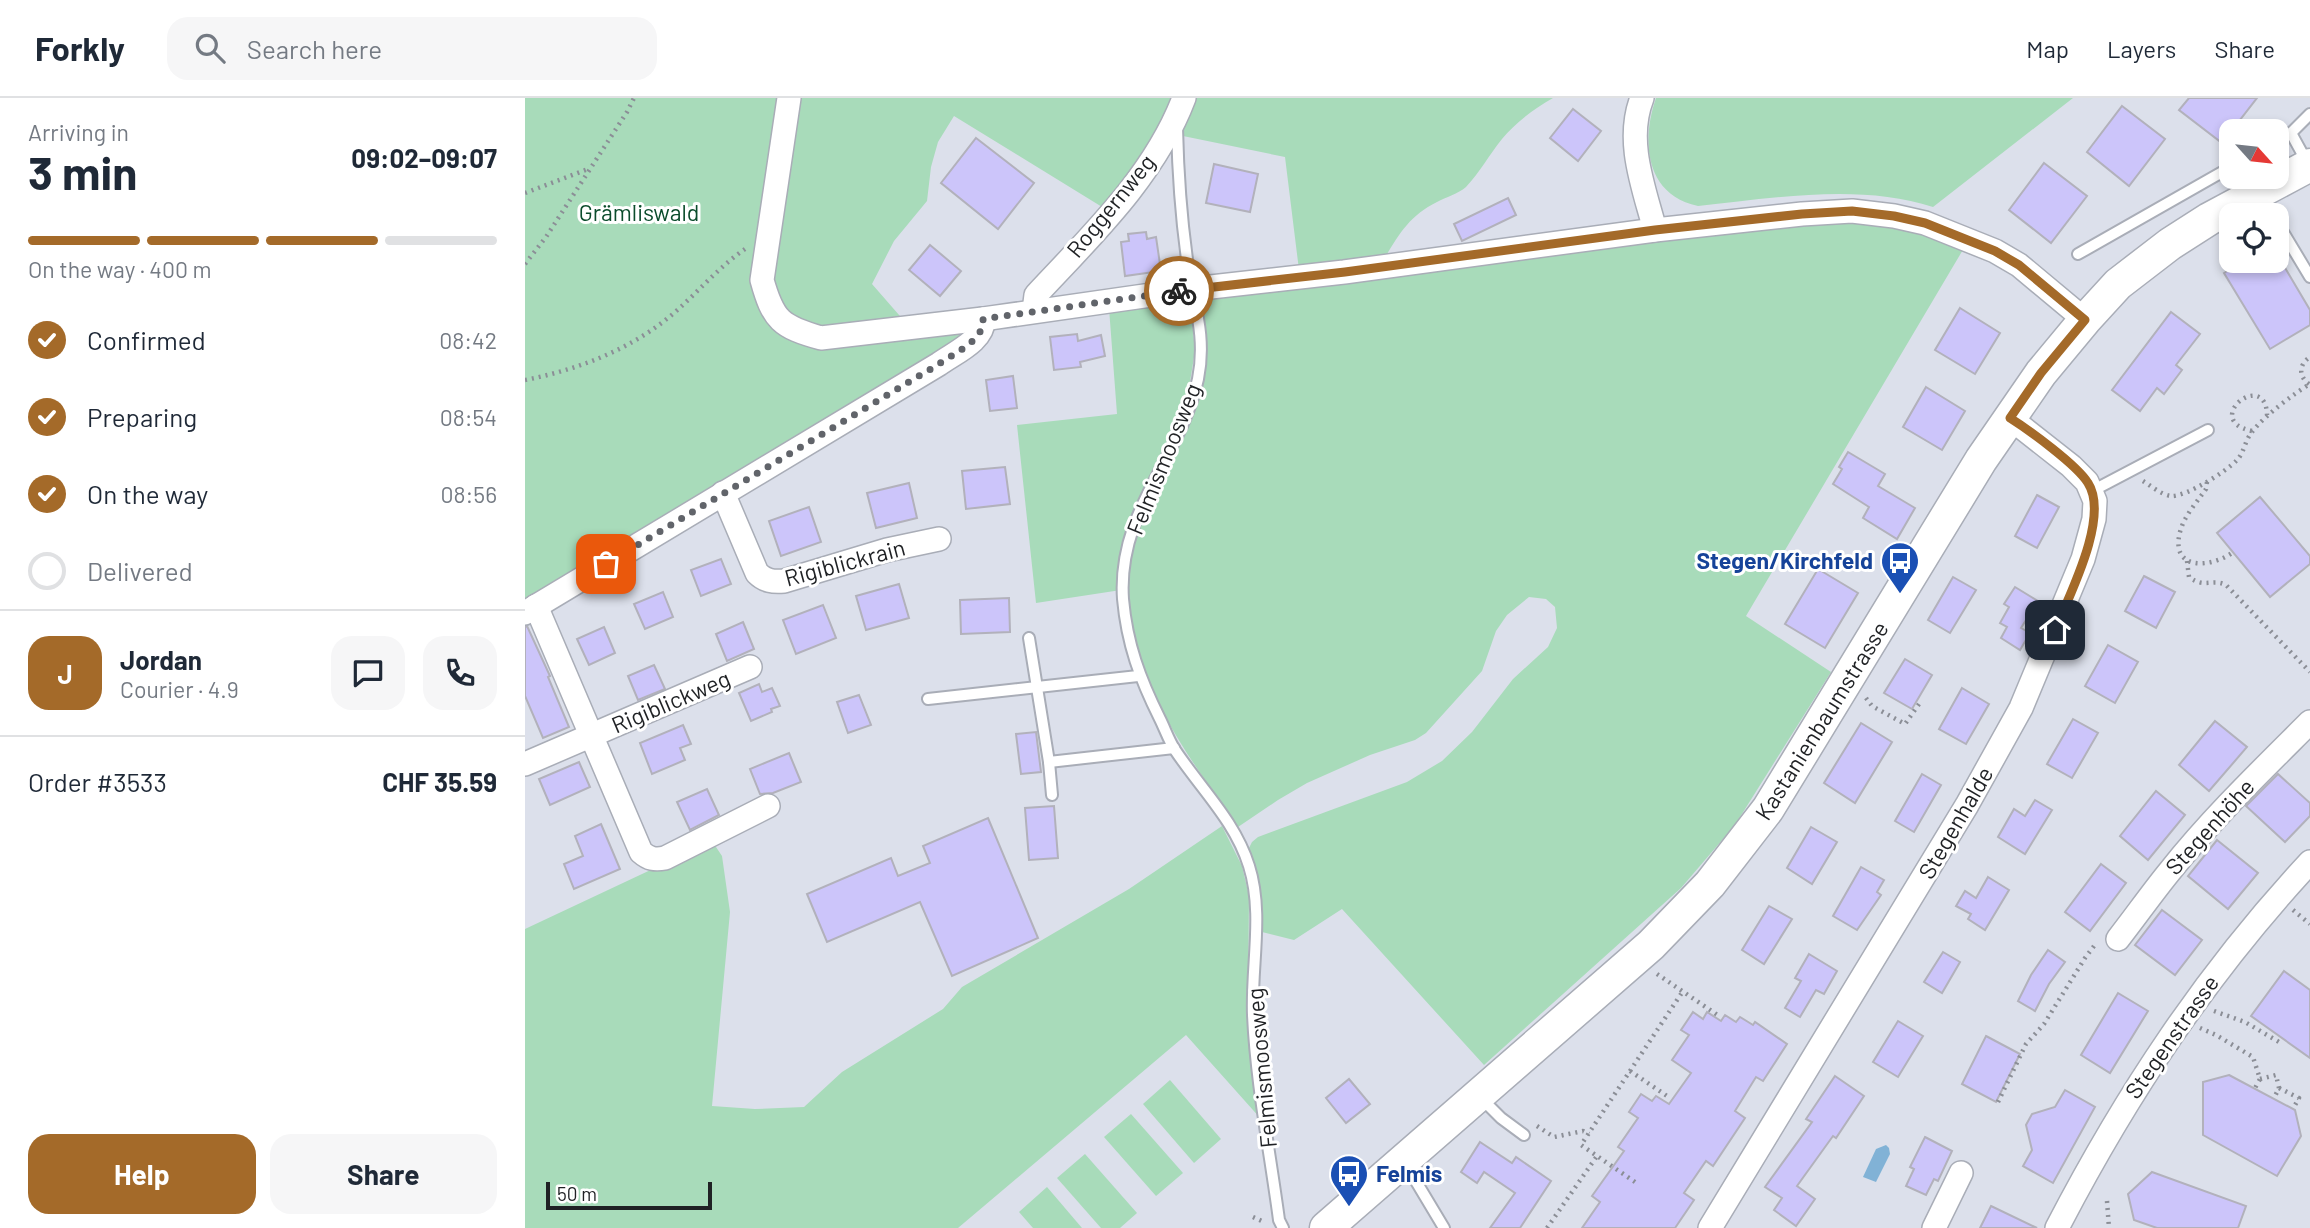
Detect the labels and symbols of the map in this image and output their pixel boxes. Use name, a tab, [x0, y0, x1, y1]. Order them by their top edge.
north arrow	[2219, 119, 2289, 189]
street label: Roggernweg	[1060, 148, 1160, 263]
park label: Grämliswald	[579, 198, 699, 226]
courier	[1144, 256, 1214, 326]
street label: Felmismoosweg	[1120, 379, 1206, 538]
street label: Rigiblickrain	[781, 533, 908, 592]
pin	[576, 534, 636, 594]
bus stop icon: Stegen/Kirchfeld	[1879, 540, 1921, 595]
place label: Stegen/Kirchfeld	[1696, 546, 1873, 574]
pin	[2025, 600, 2085, 660]
street label: Kastanienbaumstrasse	[1749, 616, 1894, 825]
street label: Rigiblickweg	[607, 664, 734, 739]
street label: Stegenhalde	[1912, 761, 1998, 884]
street label: Stegenhöhe	[2159, 772, 2260, 880]
street label: Stegenstrasse	[2118, 969, 2224, 1104]
street label: Felmismoosweg	[1240, 987, 1282, 1149]
bus stop icon: Felmis	[1328, 1153, 1370, 1208]
place label: Felmis	[1376, 1159, 1442, 1187]
scale bar	[546, 1179, 712, 1211]

